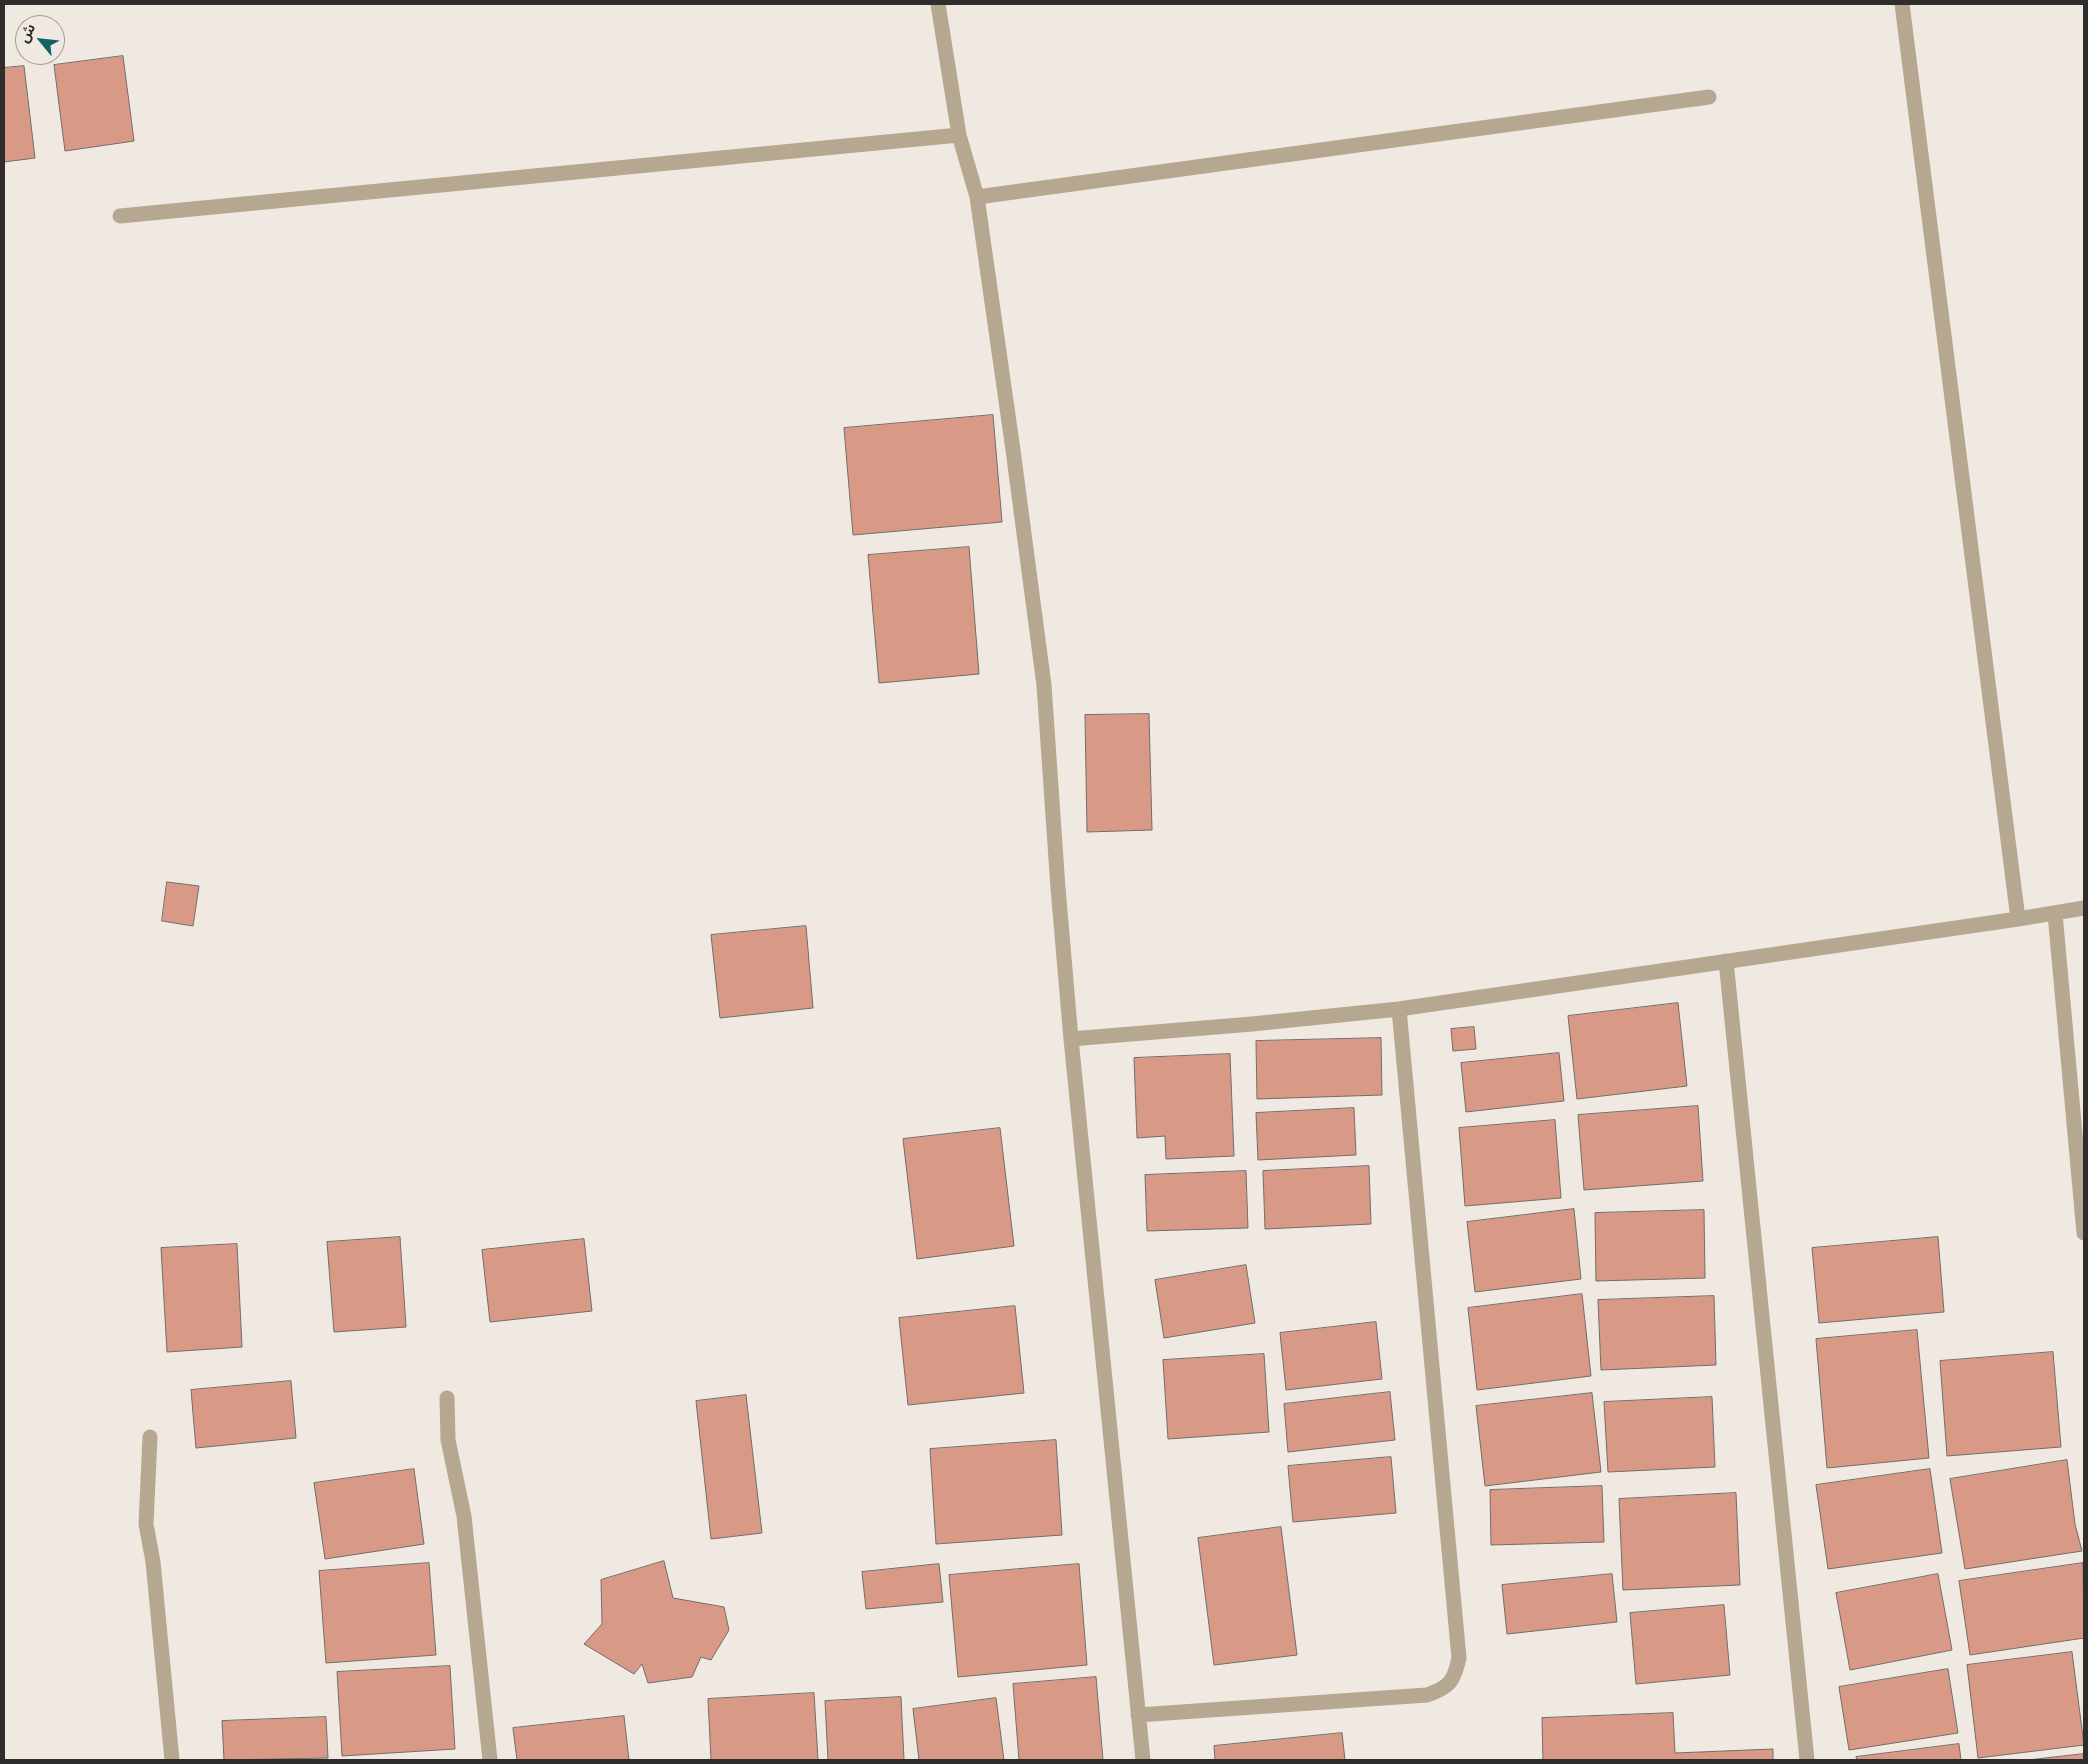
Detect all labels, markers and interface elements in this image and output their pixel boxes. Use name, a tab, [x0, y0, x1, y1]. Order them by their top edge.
north arrow	[15, 15, 65, 65]
text: ش	[17, 22, 38, 45]

